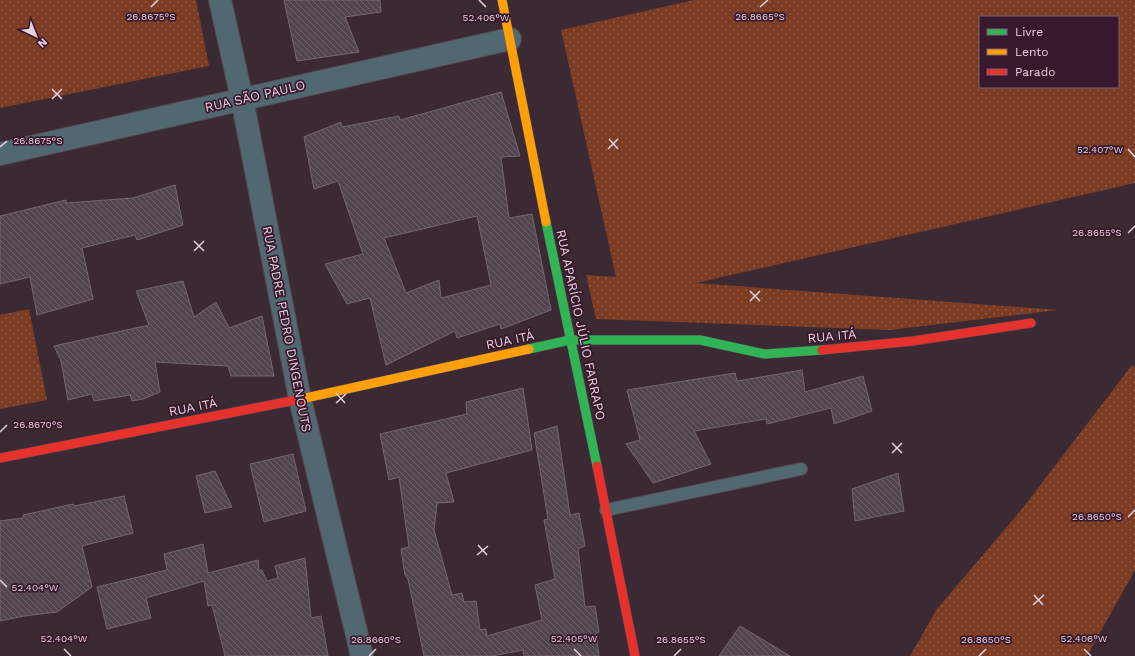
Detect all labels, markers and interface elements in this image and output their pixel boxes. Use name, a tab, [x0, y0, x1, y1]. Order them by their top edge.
text: 26.8675°S	[126, 11, 176, 22]
text: 26.8665°S	[735, 11, 785, 22]
text: 52.406°W	[463, 12, 510, 23]
north arrow	[16, 16, 56, 56]
legend	[979, 16, 1119, 88]
text: Livre	[1015, 25, 1043, 39]
text: N	[35, 35, 50, 50]
text: Lento	[1015, 45, 1049, 59]
text: Parado	[1015, 65, 1055, 79]
street label: RUA SÃO PAULO	[203, 77, 307, 115]
text: 26.8675°S	[13, 135, 63, 146]
text: 52.407°W	[1077, 144, 1123, 155]
street label: RUA PADRE PEDRO DINGENOUTS	[260, 225, 314, 433]
text: 26.8655°S	[1072, 227, 1122, 238]
street label: RUA APARÍCIO JÚLIO FARRAPO	[553, 228, 610, 422]
street label: RUA ITÁ	[807, 325, 858, 346]
street label: RUA ITÁ	[484, 326, 536, 352]
street label: RUA ITÁ	[167, 394, 219, 419]
text: 26.8670°S	[13, 419, 63, 430]
text: 26.8650°S	[1072, 511, 1122, 522]
text: 52.404°W	[12, 582, 59, 593]
text: 52.404°W	[41, 633, 88, 644]
text: 52.405°W	[551, 633, 598, 644]
text: 52.406°W	[1061, 633, 1108, 644]
text: 26.8660°S	[351, 634, 401, 645]
text: 26.8655°S	[656, 634, 706, 645]
text: 26.8650°S	[961, 634, 1011, 645]

